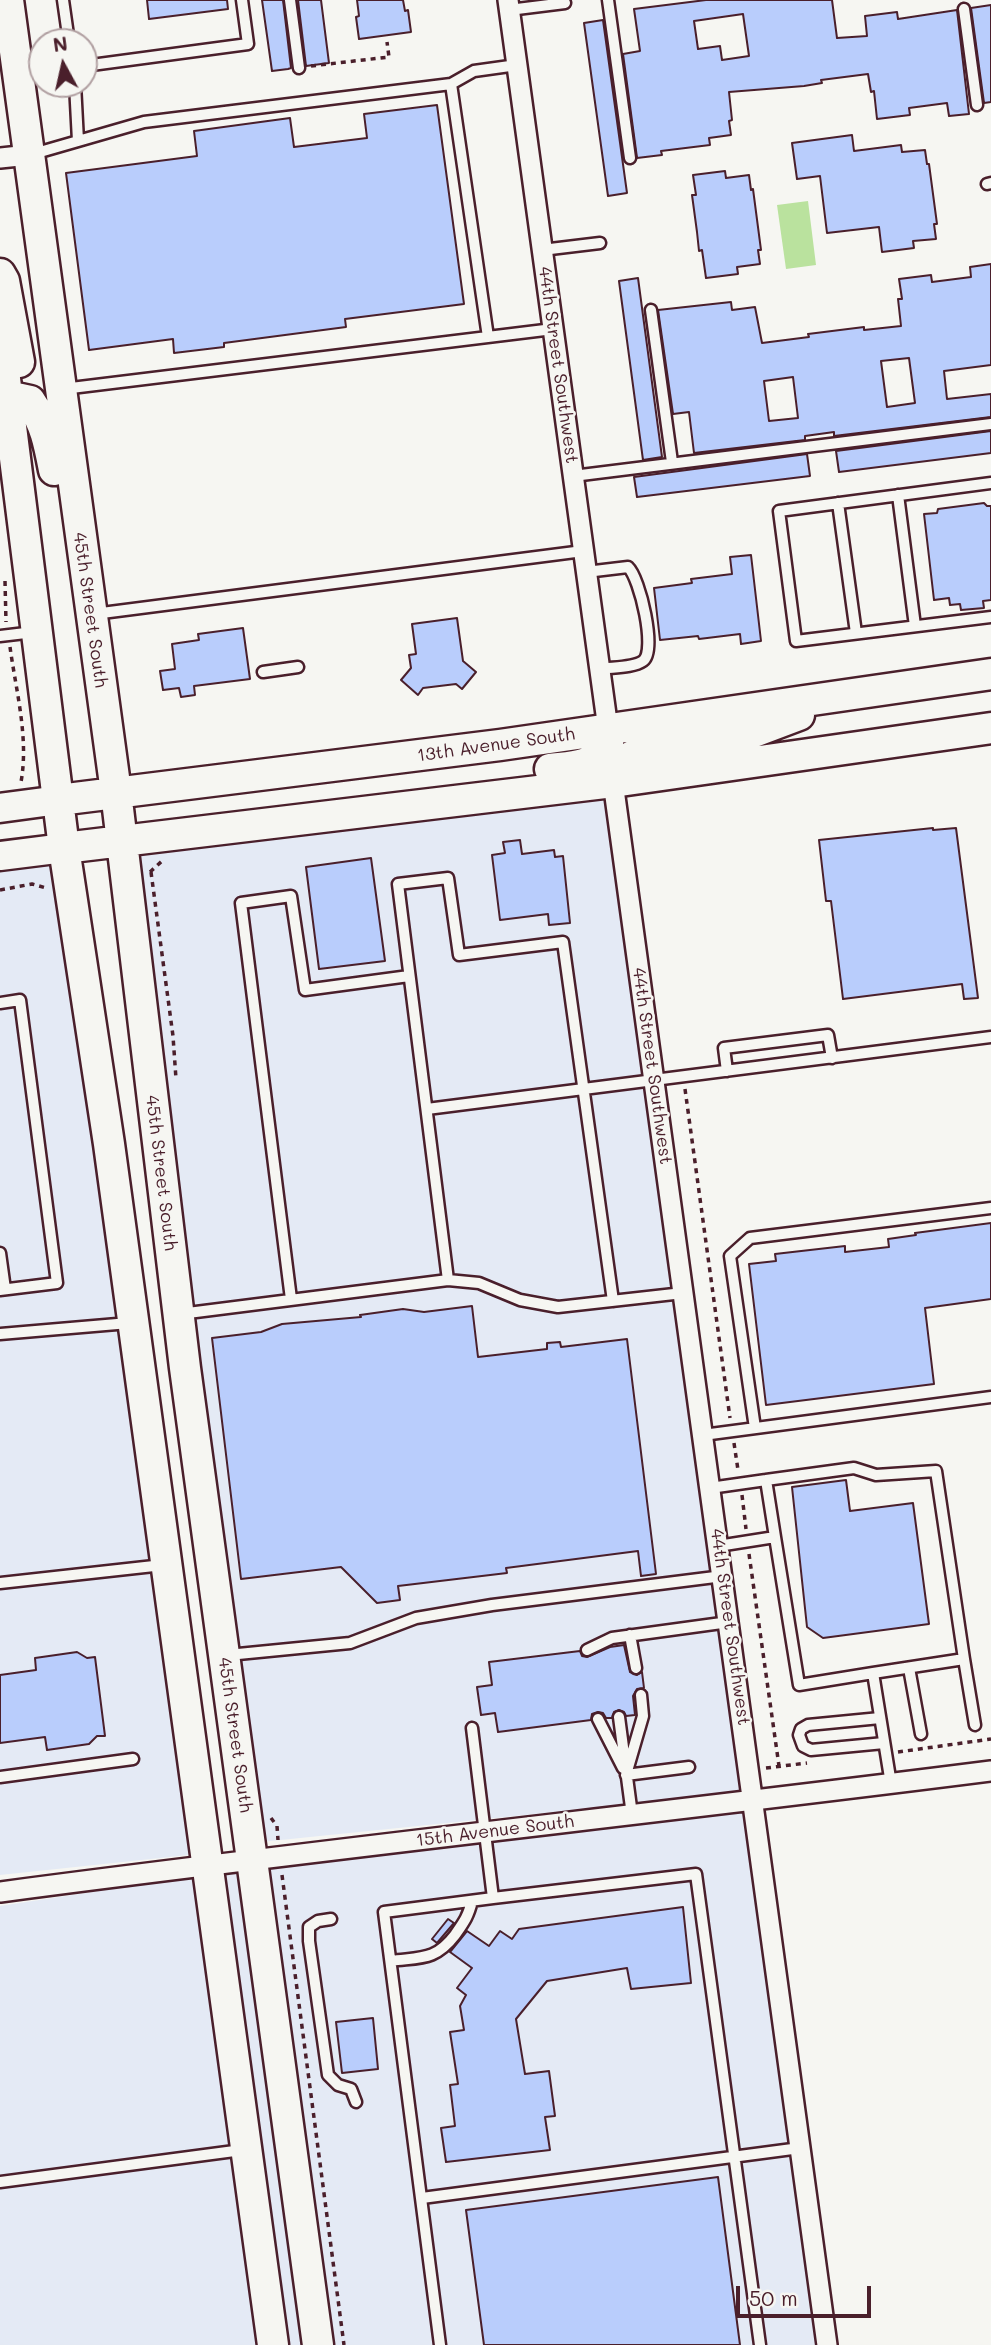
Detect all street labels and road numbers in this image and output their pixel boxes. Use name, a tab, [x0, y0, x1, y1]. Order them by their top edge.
street label: 44th Street Southwest	[533, 265, 583, 465]
street label: 45th Street South	[68, 531, 112, 689]
street label: 13th Avenue South	[416, 723, 576, 767]
street label: 44th Street Southwest	[627, 966, 677, 1166]
street label: 45th Street South	[141, 1094, 181, 1252]
street label: 44th Street Southwest	[705, 1527, 755, 1727]
street label: 45th Street South	[213, 1656, 257, 1814]
street label: 15th Avenue South	[415, 1811, 575, 1851]

